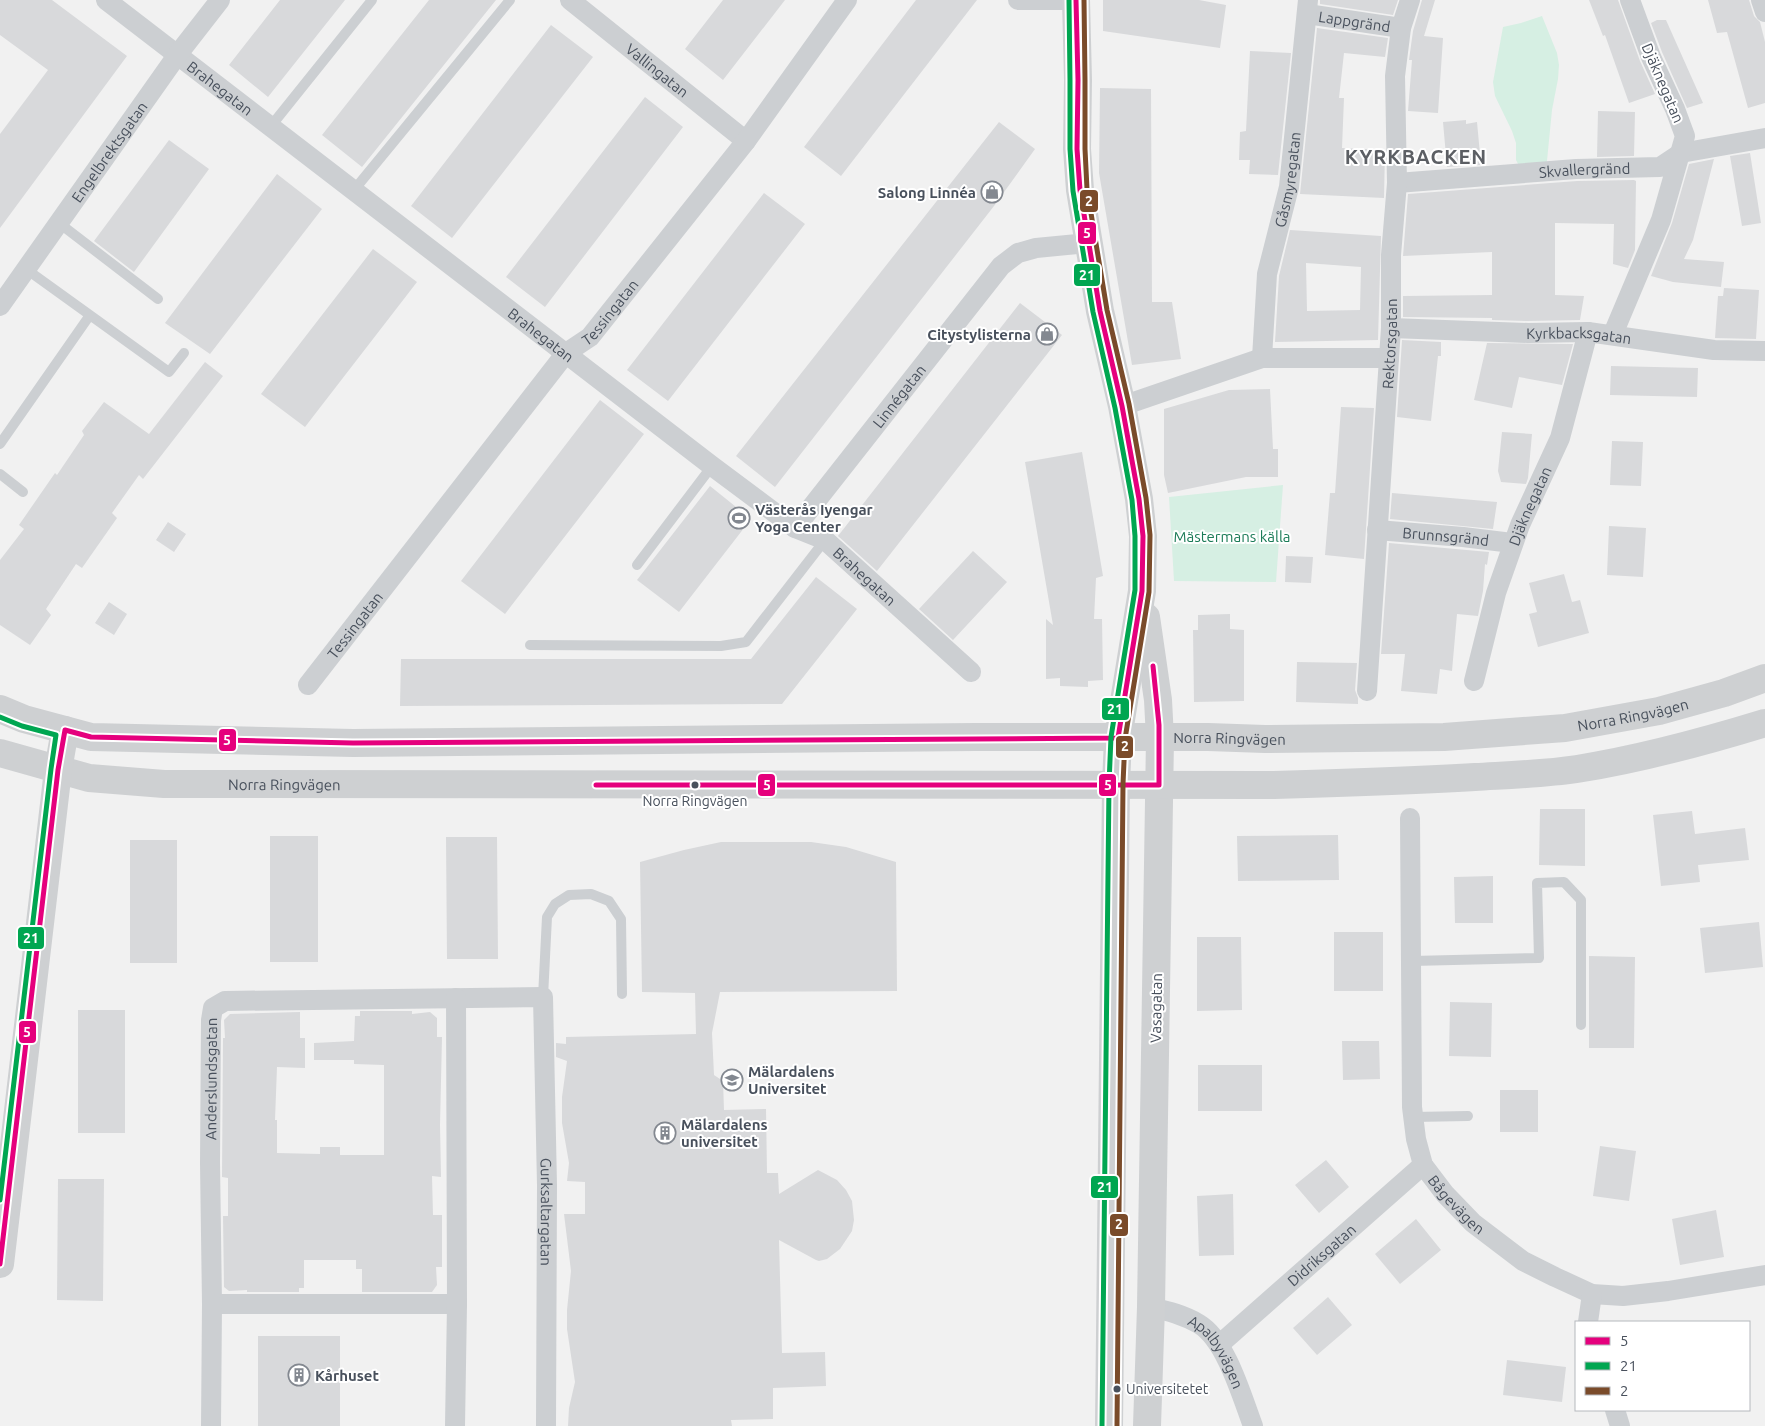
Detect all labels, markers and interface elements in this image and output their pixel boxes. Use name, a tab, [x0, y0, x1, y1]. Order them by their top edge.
street label: Lappgränd	[1317, 7, 1391, 35]
street label: Vallingatan	[623, 40, 692, 100]
street label: Djäknegatan	[1639, 41, 1687, 125]
street label: Brahegatan	[184, 57, 256, 118]
street label: Engelbrektsgatan	[68, 98, 150, 205]
street label: Gåsmyregatan	[1271, 131, 1303, 229]
district label: KYRKBACKEN	[1345, 145, 1487, 168]
street label: Skvallergränd	[1538, 159, 1631, 180]
shop icon: Salong Linnéa	[980, 180, 1004, 204]
place label: Salong Linnéa	[878, 184, 976, 201]
line badge: 2	[1079, 189, 1099, 213]
text: 2	[1085, 193, 1093, 209]
line badge: 5	[1077, 221, 1097, 245]
text: 5	[1083, 225, 1091, 241]
line badge: 21	[1073, 263, 1101, 287]
text: 21	[1079, 267, 1095, 283]
street label: Tessingatan	[578, 276, 641, 349]
street label: Rektorsgatan	[1378, 299, 1400, 390]
street label: Brahegatan	[505, 304, 577, 365]
shop icon: Citystylisterna	[1035, 322, 1059, 346]
street label: Kyrkbacksgatan	[1526, 323, 1632, 347]
place label: Citystylisterna	[927, 326, 1031, 343]
street label: Linnégatan	[869, 361, 929, 431]
street label: Djäknegatan	[1505, 464, 1554, 548]
place label: Västerås Iyengar Yoga Center	[755, 501, 874, 535]
sports icon: Västerås Iyengar Yoga Center	[727, 506, 751, 530]
street label: Brunnsgränd	[1402, 524, 1490, 549]
park label: Mästermans källa	[1173, 528, 1291, 545]
street label: Brahegatan	[830, 543, 900, 609]
street label: Tessingatan	[323, 588, 386, 662]
street label: Norra Ringvägen	[1576, 695, 1690, 734]
line badge: 21	[1101, 697, 1130, 721]
text: 21	[1107, 701, 1123, 717]
line badge: 5	[218, 728, 237, 752]
street label: Norra Ringvägen	[1173, 729, 1286, 748]
text: 5	[223, 732, 231, 748]
line badge: 2	[1115, 735, 1134, 759]
text: 2	[1121, 738, 1129, 754]
line badge: 5	[757, 773, 776, 797]
line badge: 5	[1098, 773, 1117, 797]
street label: Norra Ringvägen	[228, 776, 341, 793]
text: 5	[763, 777, 771, 793]
text: 5	[1104, 777, 1112, 793]
marker: Norra Ringvägen	[690, 780, 700, 790]
place label: Norra Ringvägen	[642, 793, 748, 809]
line badge: 21	[17, 926, 45, 950]
text: 21	[23, 930, 39, 946]
street label: Vasagatan	[1147, 973, 1165, 1043]
street label: Anderslundsgatan	[202, 1018, 220, 1140]
line badge: 5	[18, 1020, 37, 1044]
text: 5	[23, 1024, 31, 1040]
place label: Mälardalens Universitet	[748, 1063, 835, 1097]
school or university icon: Mälardalens Universitet	[720, 1068, 744, 1092]
place label: Mälardalens universitet	[681, 1116, 768, 1150]
building icon: Mälardalens universitet	[653, 1121, 677, 1145]
street label: Gurksaltargatan	[538, 1158, 556, 1266]
street label: Bågevägen	[1425, 1171, 1488, 1237]
line badge: 21	[1090, 1175, 1119, 1199]
text: 21	[1097, 1179, 1113, 1195]
line badge: 2	[1109, 1213, 1129, 1237]
text: 2	[1115, 1216, 1123, 1232]
street label: Didriksgatan	[1284, 1220, 1359, 1289]
street label: Apalbyvägen	[1186, 1311, 1247, 1391]
legend	[1575, 1321, 1750, 1411]
text: 5	[1620, 1332, 1628, 1349]
text: 21	[1620, 1357, 1637, 1374]
building icon: Kårhuset	[287, 1363, 311, 1387]
place label: Kårhuset	[315, 1367, 379, 1384]
place label: Universitetet	[1126, 1381, 1209, 1397]
text: 2	[1620, 1382, 1628, 1399]
marker: Universitetet	[1112, 1384, 1122, 1394]

